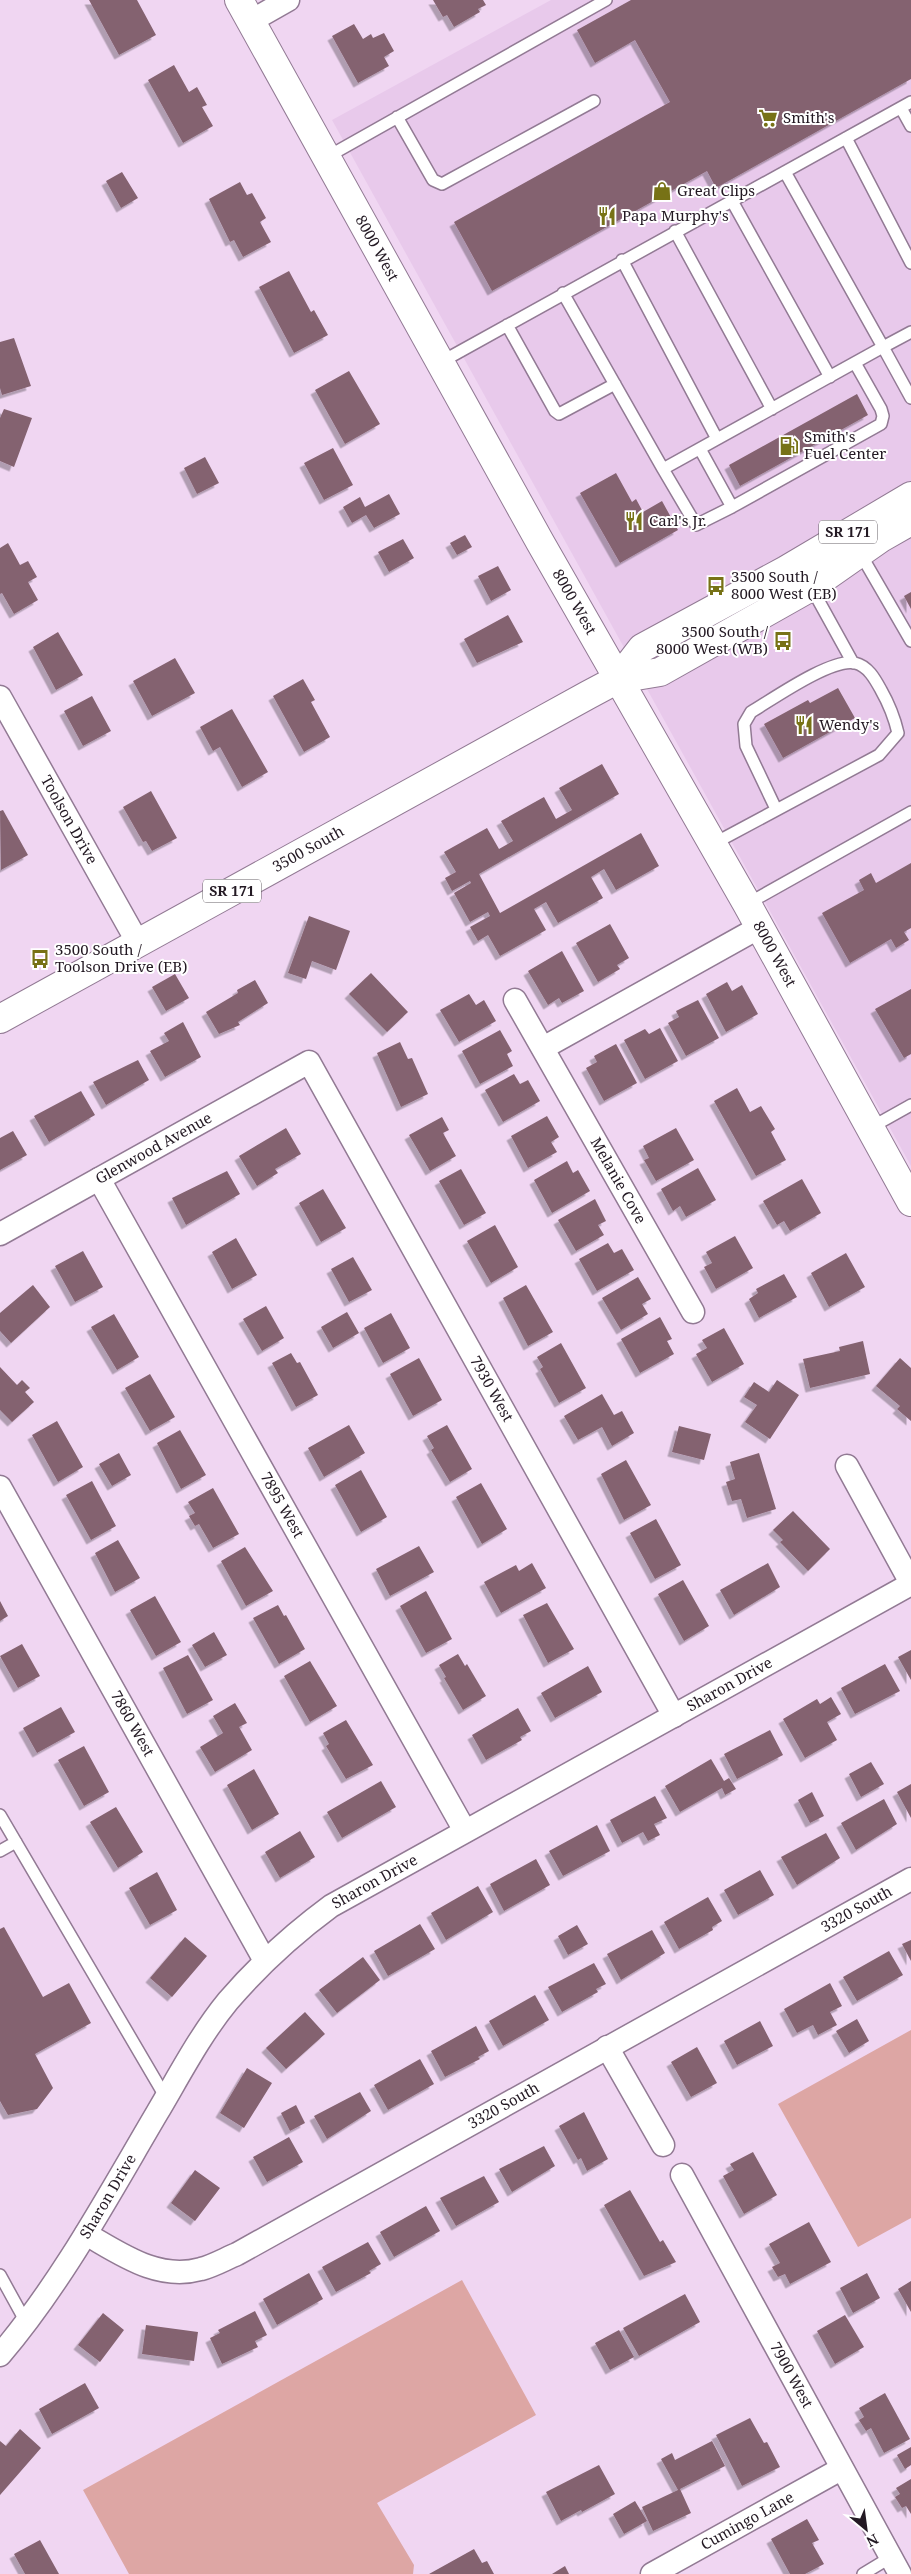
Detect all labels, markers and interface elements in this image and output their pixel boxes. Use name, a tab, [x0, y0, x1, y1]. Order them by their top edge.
supermarket icon: Smith's	[757, 107, 779, 129]
place label: Smith's	[783, 107, 835, 127]
shop icon: Great Clips	[651, 180, 673, 202]
place label: Great Clips	[677, 180, 755, 200]
restaurant icon: Papa Murphy's	[596, 205, 618, 227]
place label: Papa Murphy's	[622, 205, 729, 225]
street label: 8000 West	[351, 211, 404, 284]
place label: Smith's Fuel Center	[804, 426, 886, 463]
fuel station icon: Smith's Fuel Center	[778, 435, 800, 457]
restaurant icon: Carl's Jr.	[623, 510, 645, 532]
place label: Carl's Jr.	[649, 510, 707, 530]
road number: SR 171	[819, 520, 877, 544]
street label: 8000 West	[548, 565, 602, 638]
place label: 3500 South / 8000 West (EB)	[731, 566, 837, 603]
bus stop icon: 3500 South / 8000 West (EB)	[705, 575, 727, 597]
place label: 3500 South / 8000 West (WB)	[656, 621, 769, 658]
bus stop icon: 3500 South / 8000 West (WB)	[772, 630, 794, 652]
restaurant icon: Wendy's	[793, 714, 815, 736]
place label: Wendy's	[819, 714, 879, 734]
street label: Toolson Drive	[37, 771, 103, 868]
street label: 3500 South	[269, 820, 347, 876]
road number: SR 171	[203, 879, 261, 902]
street label: 8000 West	[749, 917, 802, 990]
place label: 3500 South / Toolson Drive (EB)	[55, 939, 187, 976]
bus stop icon: 3500 South / Toolson Drive (EB)	[29, 948, 51, 970]
street label: Glenwood Avenue	[92, 1107, 215, 1188]
street label: Melanie Cove	[586, 1133, 651, 1227]
street label: 7930 West	[466, 1352, 519, 1425]
street label: 7895 West	[257, 1468, 309, 1541]
street label: Sharon Drive	[683, 1652, 776, 1716]
street label: 7860 West	[107, 1687, 160, 1760]
street label: Sharon Drive	[328, 1849, 421, 1913]
street label: 3320 South	[817, 1880, 896, 1936]
street label: 3320 South	[464, 2077, 543, 2133]
street label: Sharon Drive	[74, 2150, 140, 2242]
street label: 7900 West	[766, 2338, 818, 2411]
street label: Cumingo Lane	[697, 2486, 797, 2554]
north arrow	[841, 2504, 891, 2554]
text: N	[863, 2530, 882, 2552]

